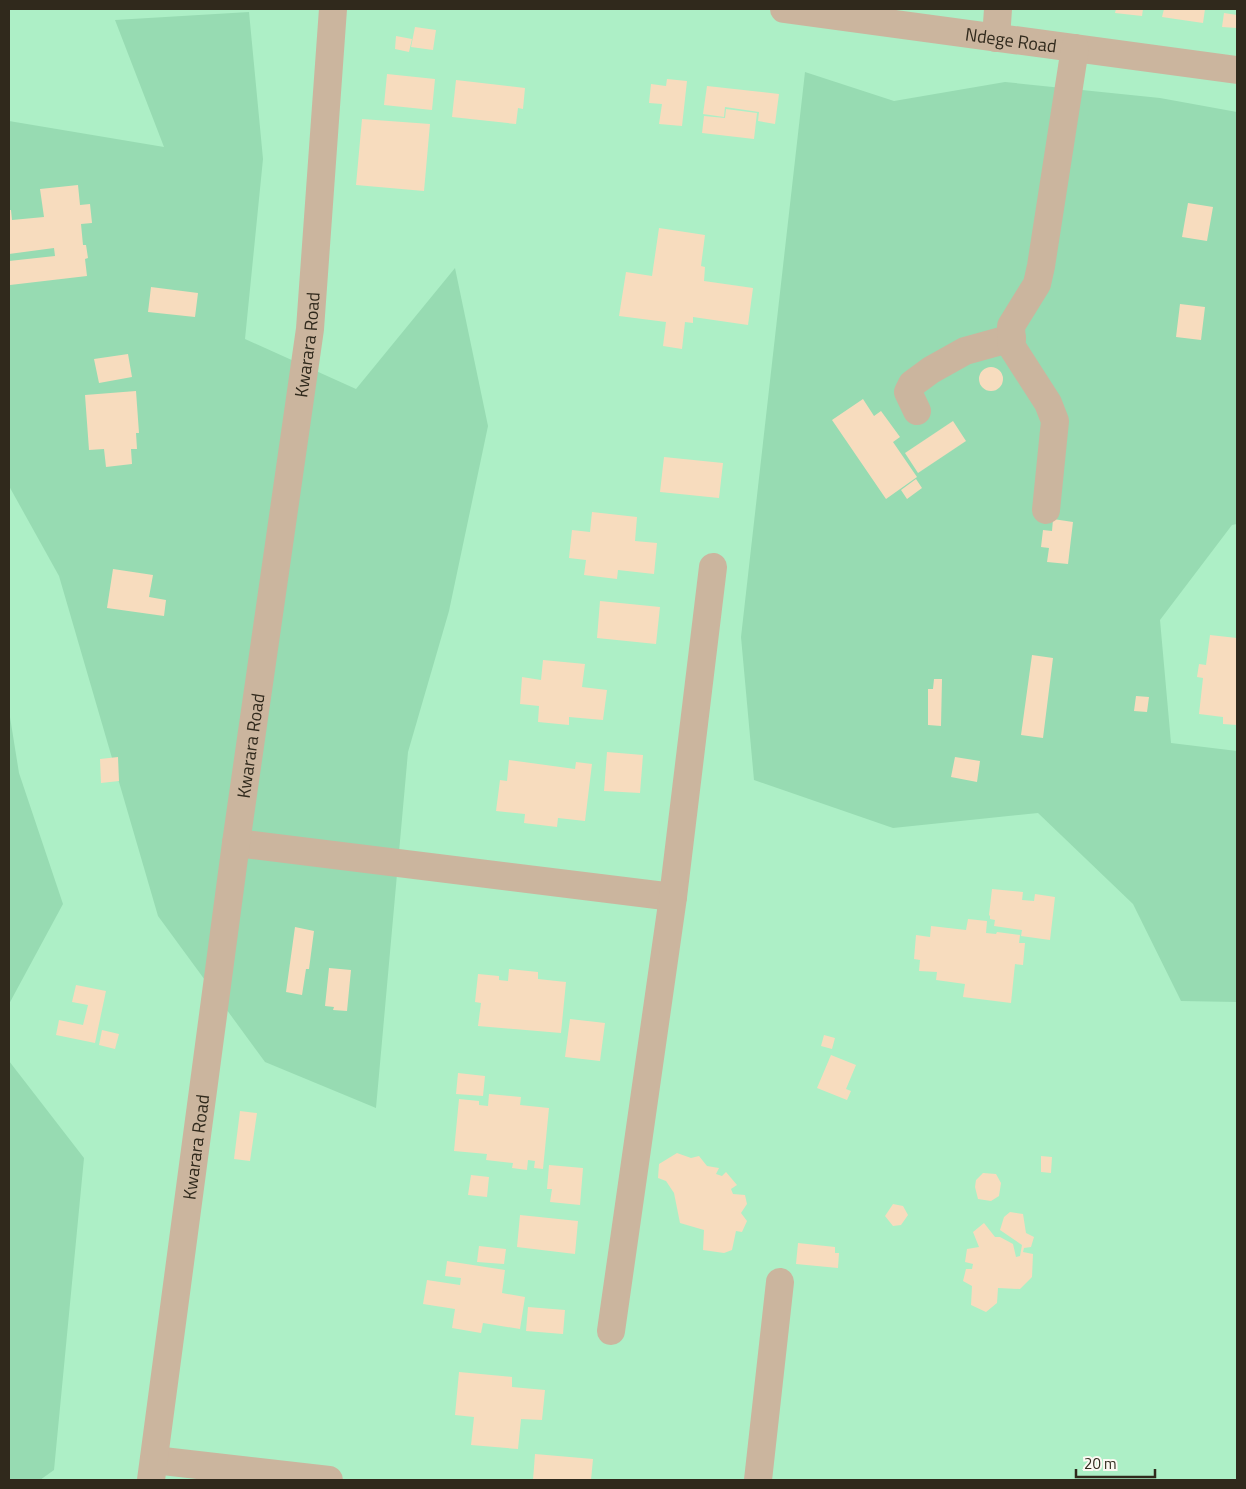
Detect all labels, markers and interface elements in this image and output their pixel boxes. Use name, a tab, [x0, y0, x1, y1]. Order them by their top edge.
street label: Ndege Road	[964, 20, 1058, 59]
street label: Kwarara Road	[287, 291, 326, 399]
street label: Kwarara Road	[229, 691, 271, 800]
street label: Kwarara Road	[175, 1093, 216, 1201]
scale bar	[1076, 1446, 1155, 1478]
text: 20 m	[1084, 1452, 1117, 1475]

